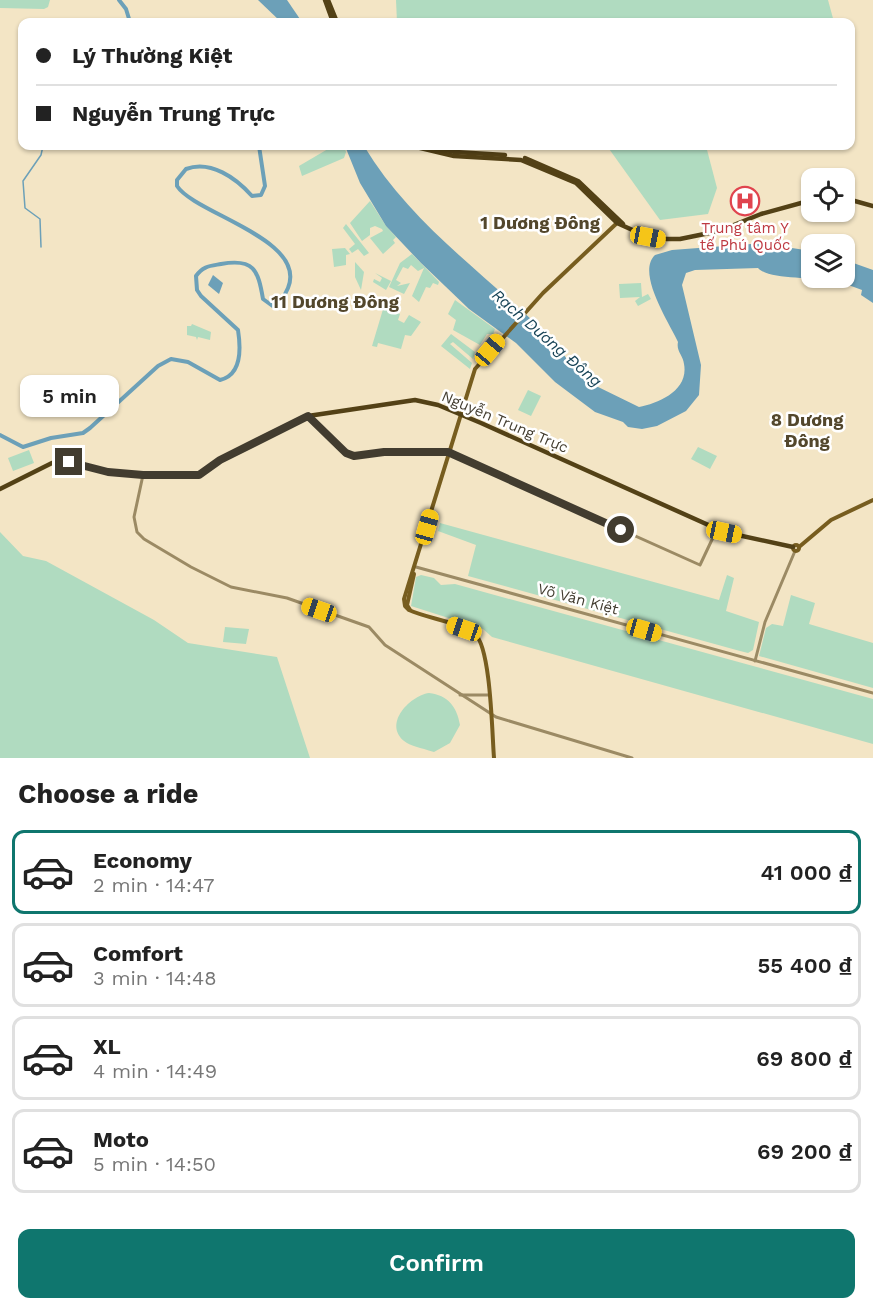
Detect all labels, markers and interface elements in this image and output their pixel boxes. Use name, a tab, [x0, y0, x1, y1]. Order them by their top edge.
text: Lý Thường Kiệt	[72, 43, 232, 68]
text: Nguyễn Trung Trực	[72, 101, 275, 126]
map controls	[801, 168, 855, 288]
button: locate	[801, 168, 855, 222]
hospital icon: Trung tâm Y tế Phú Quốc	[729, 185, 761, 217]
district label: 1 Dương Đông	[480, 212, 601, 233]
place label: Trung tâm Y tế Phú Quốc	[700, 219, 790, 254]
car	[629, 225, 667, 249]
button: layers	[801, 234, 855, 288]
water label: Rạch Dương Đông	[488, 285, 606, 391]
district label: 11 Dương Đông	[271, 291, 400, 312]
car	[472, 330, 508, 370]
callout: 5 min	[20, 375, 118, 417]
text: 5 min	[42, 384, 97, 408]
street label: Nguyễn Trung Trực	[439, 386, 571, 457]
district label: 8 Dương Đông	[771, 409, 844, 451]
route end	[55, 448, 82, 475]
car	[413, 507, 441, 547]
route start	[607, 516, 634, 543]
car	[705, 519, 743, 545]
street label: Võ Văn Kiệt	[536, 580, 621, 619]
car	[299, 596, 339, 624]
car	[444, 615, 484, 643]
car	[624, 616, 664, 644]
text: Choose a ride	[18, 778, 198, 810]
icon: car	[21, 845, 75, 899]
text: Economy	[93, 848, 192, 873]
text: 41 000 ₫	[760, 860, 852, 885]
text: 2 min · 14:47	[93, 873, 214, 897]
icon: car	[21, 938, 75, 992]
text: Comfort	[93, 941, 183, 966]
text: 55 400 ₫	[757, 953, 852, 978]
text: 3 min · 14:48	[93, 966, 216, 990]
icon: car	[21, 1031, 75, 1085]
text: XL	[93, 1034, 121, 1059]
text: 69 800 ₫	[756, 1046, 852, 1071]
text: 4 min · 14:49	[93, 1059, 217, 1083]
icon: car	[21, 1124, 75, 1178]
text: Moto	[93, 1127, 149, 1152]
text: 69 200 ₫	[757, 1139, 852, 1164]
text: 5 min · 14:50	[93, 1152, 216, 1176]
button: Confirm	[18, 1229, 855, 1298]

